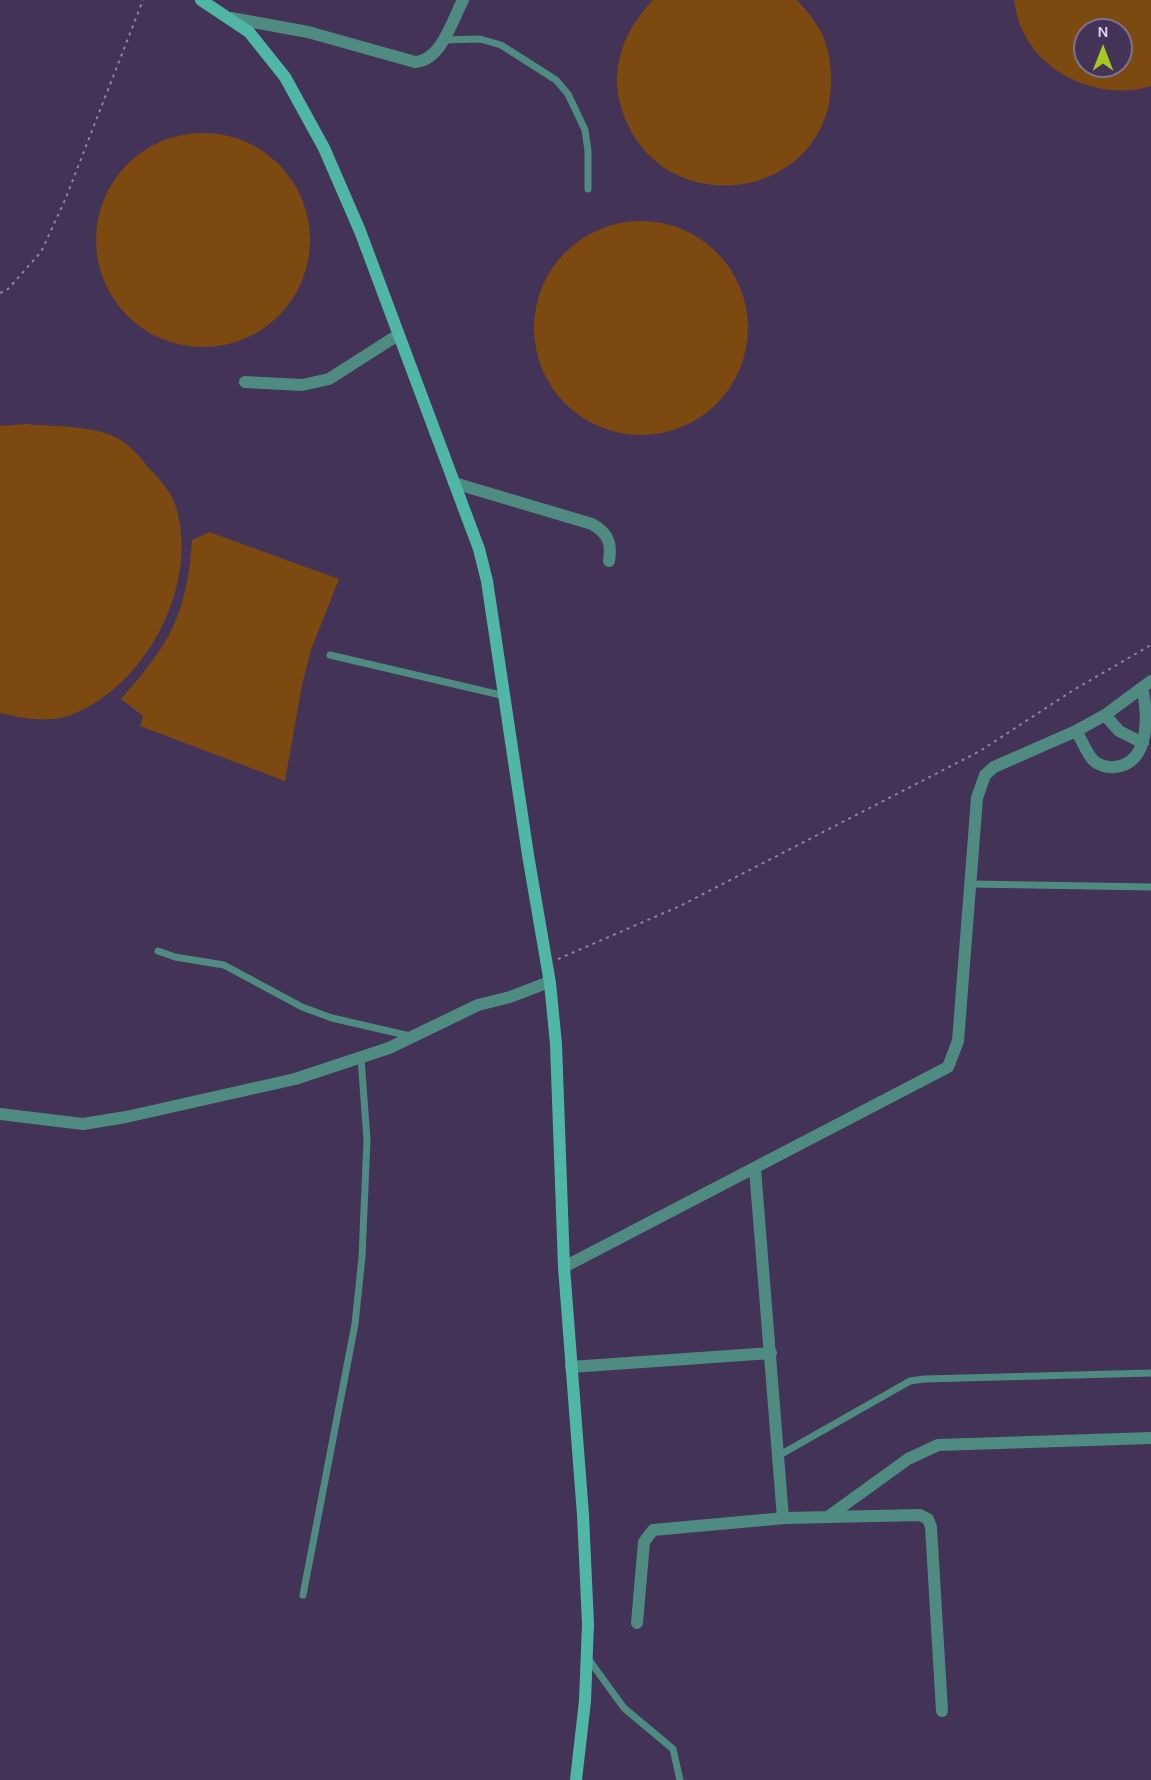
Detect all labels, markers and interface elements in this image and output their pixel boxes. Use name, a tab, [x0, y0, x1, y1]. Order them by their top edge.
north arrow	[1073, 18, 1133, 78]
text: N	[1097, 22, 1109, 41]

